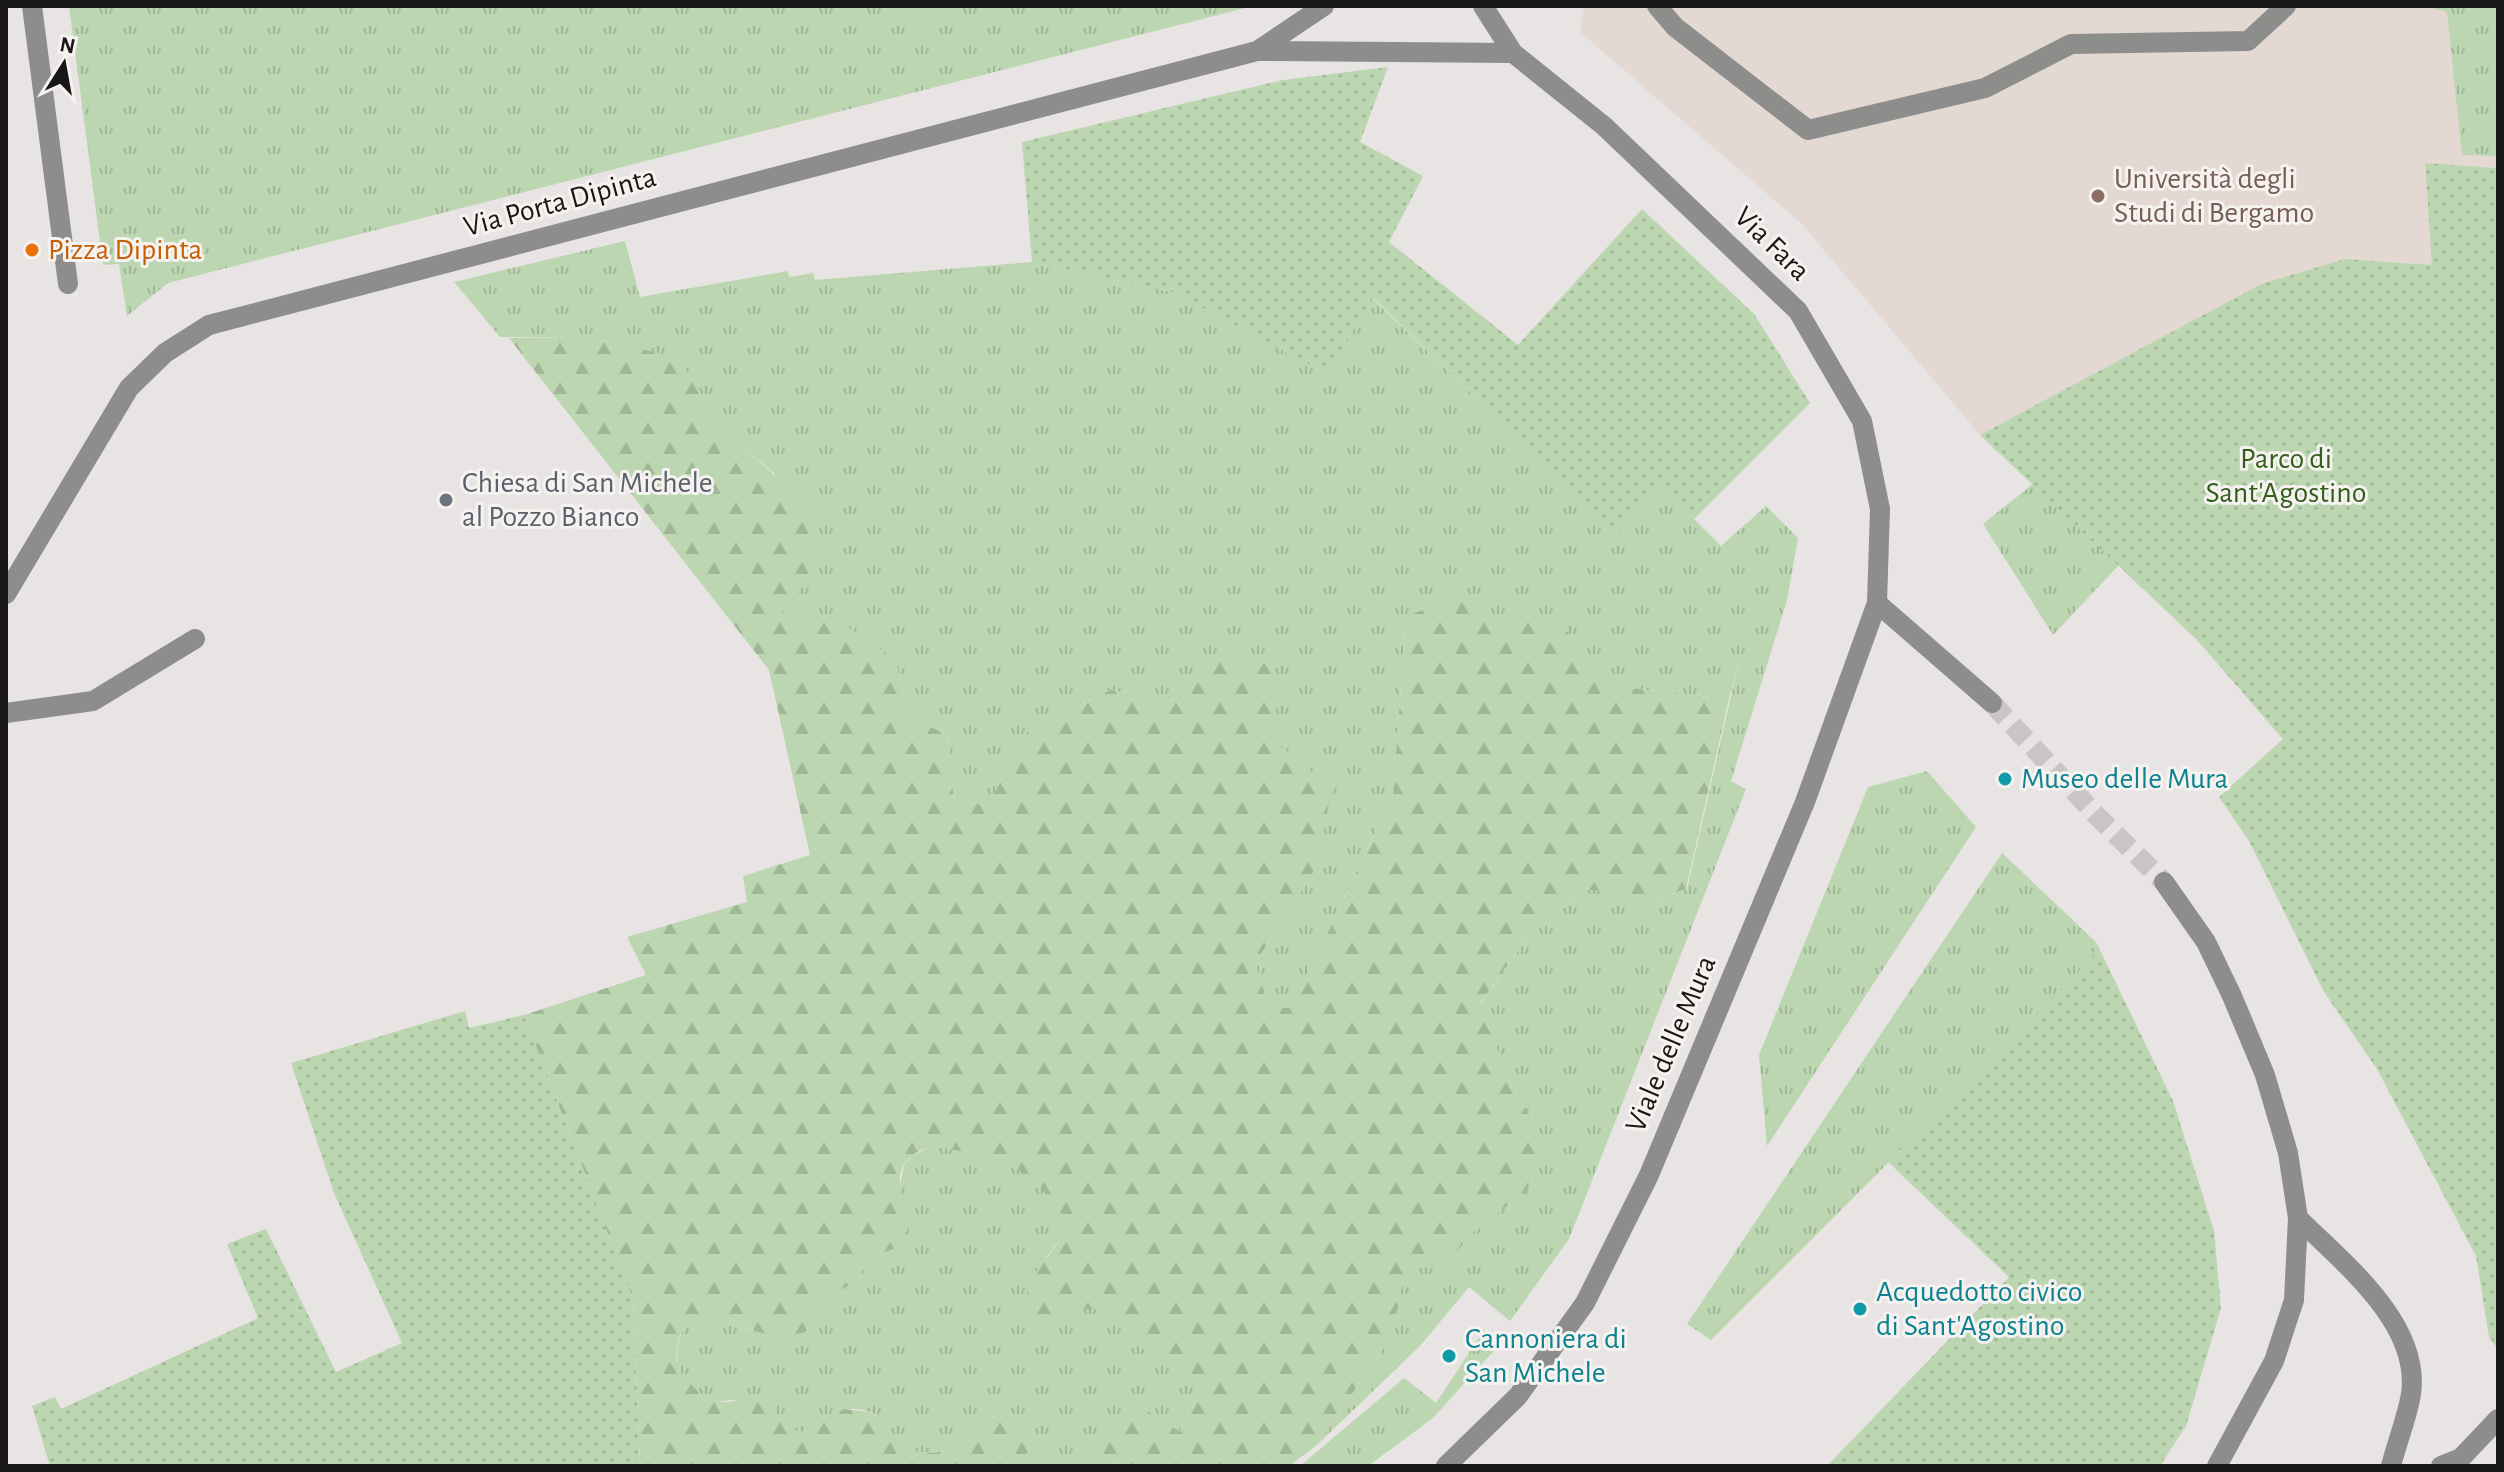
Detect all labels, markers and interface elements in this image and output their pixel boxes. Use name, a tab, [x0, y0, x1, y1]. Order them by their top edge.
north arrow	[24, 24, 104, 104]
text: N	[58, 33, 77, 58]
street label: Via Porta Dipinta	[461, 162, 659, 242]
place label: Università degli Studi di Bergamo	[2114, 164, 2314, 228]
marker: Università degli Studi di Bergamo	[2089, 187, 2107, 205]
street label: Via Fara	[1729, 201, 1815, 287]
place label: Pizza Dipinta	[48, 235, 202, 265]
marker: Pizza Dipinta	[23, 241, 41, 259]
park label: Parco di Sant'Agostino	[2206, 444, 2366, 508]
place label: Chiesa di San Michele al Pozzo Bianco	[462, 468, 713, 532]
marker: Chiesa di San Michele al Pozzo Bianco	[437, 491, 455, 509]
place label: Museo delle Mura	[2021, 764, 2228, 794]
marker: Museo delle Mura	[1996, 770, 2014, 788]
street label: Viale delle Mura	[1620, 951, 1722, 1137]
place label: Acquedotto civico di Sant'Agostino	[1876, 1277, 2082, 1341]
marker: Acquedotto civico di Sant'Agostino	[1851, 1300, 1869, 1318]
place label: Cannoniera di San Michele	[1465, 1324, 1627, 1388]
marker: Cannoniera di San Michele	[1440, 1347, 1458, 1365]

